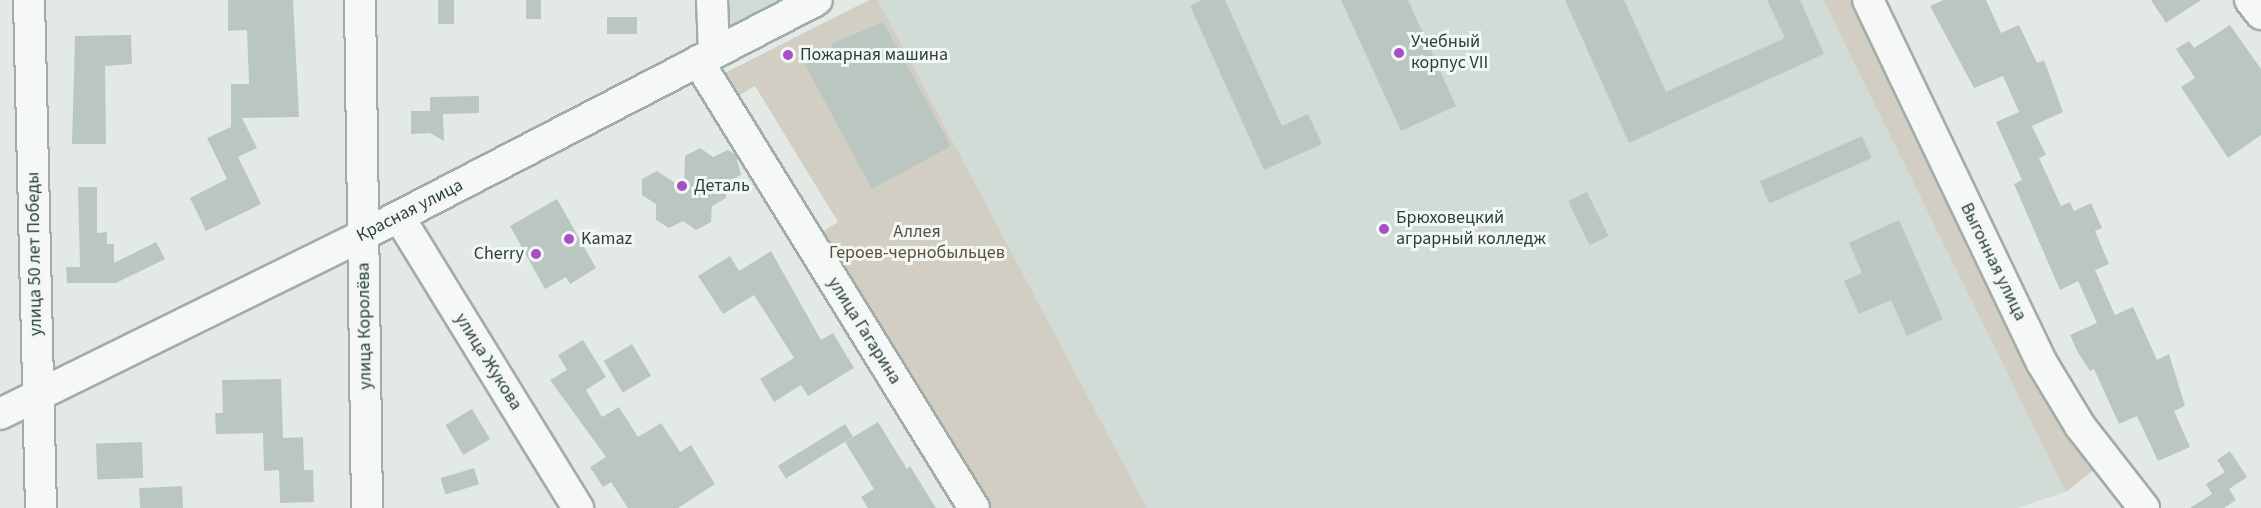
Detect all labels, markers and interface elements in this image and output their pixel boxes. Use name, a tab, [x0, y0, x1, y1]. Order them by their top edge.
place label: Учебный корпус VII	[1411, 32, 1488, 74]
place label: Пожарная машина	[800, 44, 948, 66]
marker: Учебный корпус VII	[1392, 46, 1406, 60]
marker: Пожарная машина	[781, 48, 795, 62]
street label: улица 50 лет Победы	[23, 172, 47, 336]
street label: Красная улица	[353, 175, 467, 247]
place label: Деталь	[694, 175, 750, 197]
marker: Деталь	[675, 179, 689, 193]
street label: Выгонная улица	[1955, 200, 2031, 324]
place label: Брюховецкий аграрный колледж	[1396, 208, 1546, 250]
park label: Аллея Героев-чернобыльцев	[829, 222, 1005, 264]
marker: Брюховецкий аграрный колледж	[1377, 222, 1391, 236]
place label: Kamaz	[581, 228, 632, 250]
marker: Kamaz	[562, 232, 576, 246]
place label: Cherry	[474, 243, 524, 265]
marker: Cherry	[529, 247, 543, 261]
street label: улица Королёва	[353, 262, 377, 390]
street label: улица Гагарина	[822, 273, 906, 389]
street label: улица Жукова	[450, 309, 526, 415]

